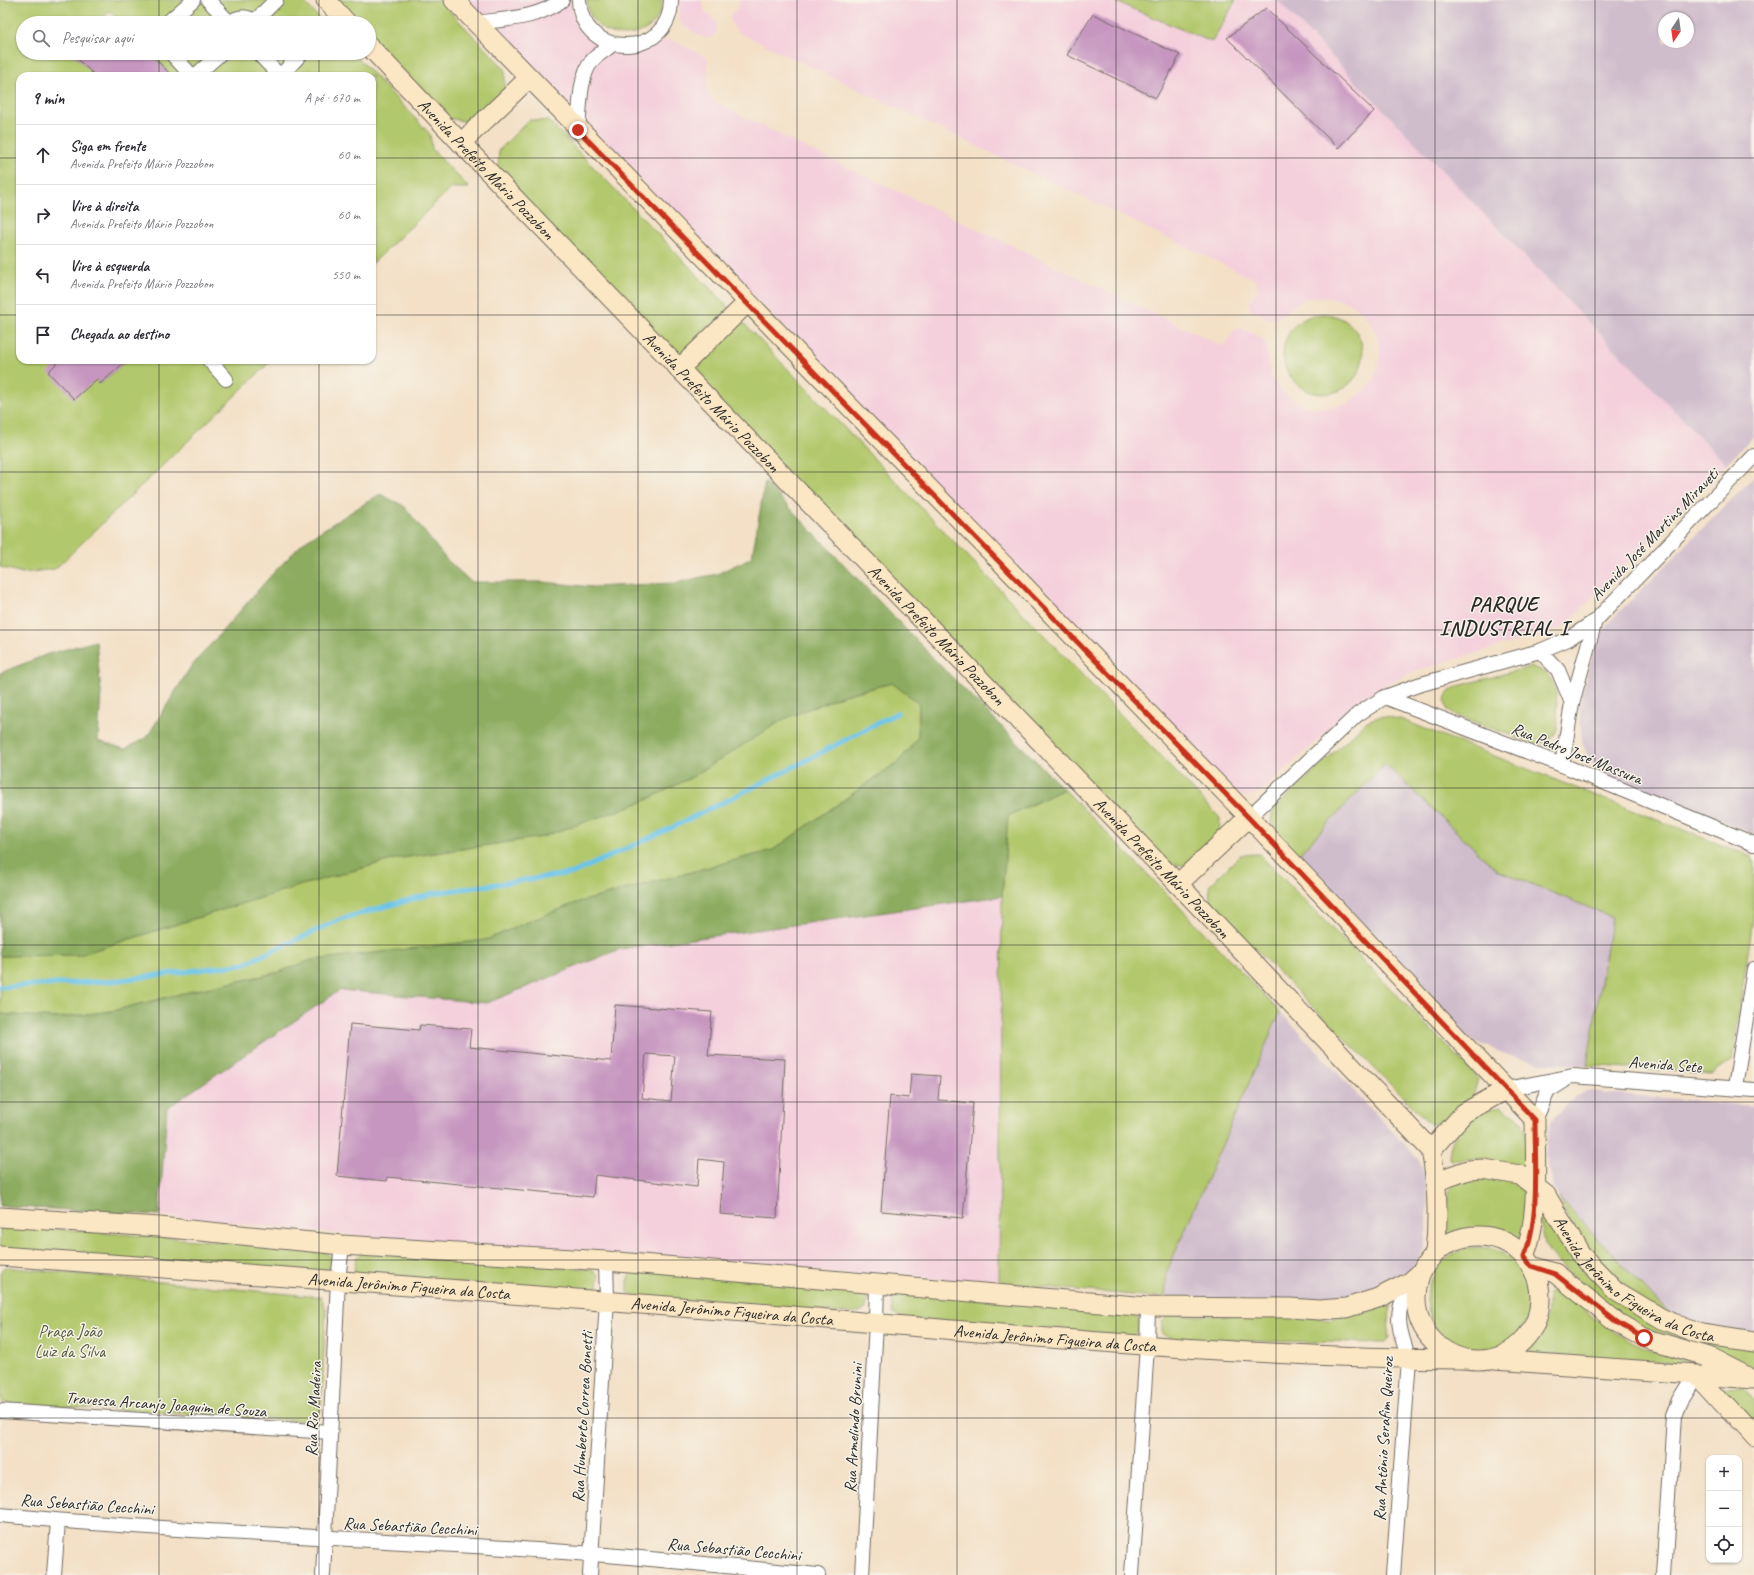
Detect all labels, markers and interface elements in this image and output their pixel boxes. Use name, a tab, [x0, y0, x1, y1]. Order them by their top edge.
north arrow	[1658, 12, 1694, 48]
search box	[16, 16, 376, 60]
icon: search	[30, 27, 52, 49]
text: Pesquisar aqui	[62, 29, 133, 48]
text: 9 min	[32, 88, 64, 109]
text: A pé · 670 m	[304, 90, 360, 106]
street label: Avenida Prefeito Mário Pozzobon	[413, 94, 559, 244]
route end	[569, 121, 587, 139]
text: Siga em frente	[70, 137, 146, 156]
icon: ahead	[32, 144, 54, 166]
text: 60 m	[338, 147, 360, 163]
text: Avenida Prefeito Mário Pozzobon	[70, 156, 213, 172]
text: Vire à direita	[70, 197, 139, 216]
icon: right	[32, 204, 54, 226]
text: 60 m	[338, 207, 360, 223]
text: Avenida Prefeito Mário Pozzobon	[70, 216, 213, 232]
text: Vire à esquerda	[70, 257, 149, 276]
icon: left	[32, 264, 54, 286]
text: 550 m	[332, 267, 360, 283]
text: Avenida Prefeito Mário Pozzobon	[70, 276, 213, 292]
icon: arrive	[32, 324, 54, 346]
text: Chegada ao destino	[70, 325, 169, 344]
street label: Avenida Prefeito Mário Pozzobon	[638, 328, 784, 477]
street label: Avenida José Martins Miraveti	[1586, 462, 1725, 605]
street label: Avenida Prefeito Mário Pozzobon	[864, 560, 1010, 710]
district label: PARQUE INDUSTRIAL I	[1439, 591, 1572, 641]
street label: Rua Pedro José Massura	[1508, 718, 1647, 790]
street label: Avenida Prefeito Mário Pozzobon	[1089, 793, 1234, 943]
street label: Avenida Sete	[1628, 1051, 1703, 1078]
street label: Avenida Jerônimo Figueira da Costa	[1549, 1212, 1717, 1347]
street label: Avenida Jerônimo Figueira da Costa	[307, 1269, 512, 1305]
street label: Avenida Jerônimo Figueira da Costa	[630, 1293, 835, 1331]
street label: Avenida Jerônimo Figueira da Costa	[953, 1320, 1158, 1357]
park label: Praça João Luiz da Silva	[35, 1321, 106, 1362]
street label: Rua Humberto Correa Bonetti	[568, 1329, 598, 1503]
route start	[1635, 1329, 1653, 1347]
street label: Rua Antônio Serafim Queiroz	[1369, 1355, 1398, 1522]
street label: Rua Rio Madeira	[301, 1360, 327, 1457]
street label: Rua Armelindo Brunini	[840, 1361, 867, 1493]
street label: Travessa Arcanjo Joaquim de Souza	[65, 1387, 269, 1422]
map controls	[1706, 1455, 1742, 1563]
button: +	[1706, 1455, 1742, 1491]
street label: Rua Sebastião Cecchini	[20, 1489, 156, 1520]
button: −	[1706, 1491, 1742, 1527]
street label: Rua Sebastião Cecchini	[343, 1513, 479, 1541]
button: locate	[1706, 1527, 1742, 1563]
street label: Rua Sebastião Cecchini	[666, 1533, 803, 1566]

